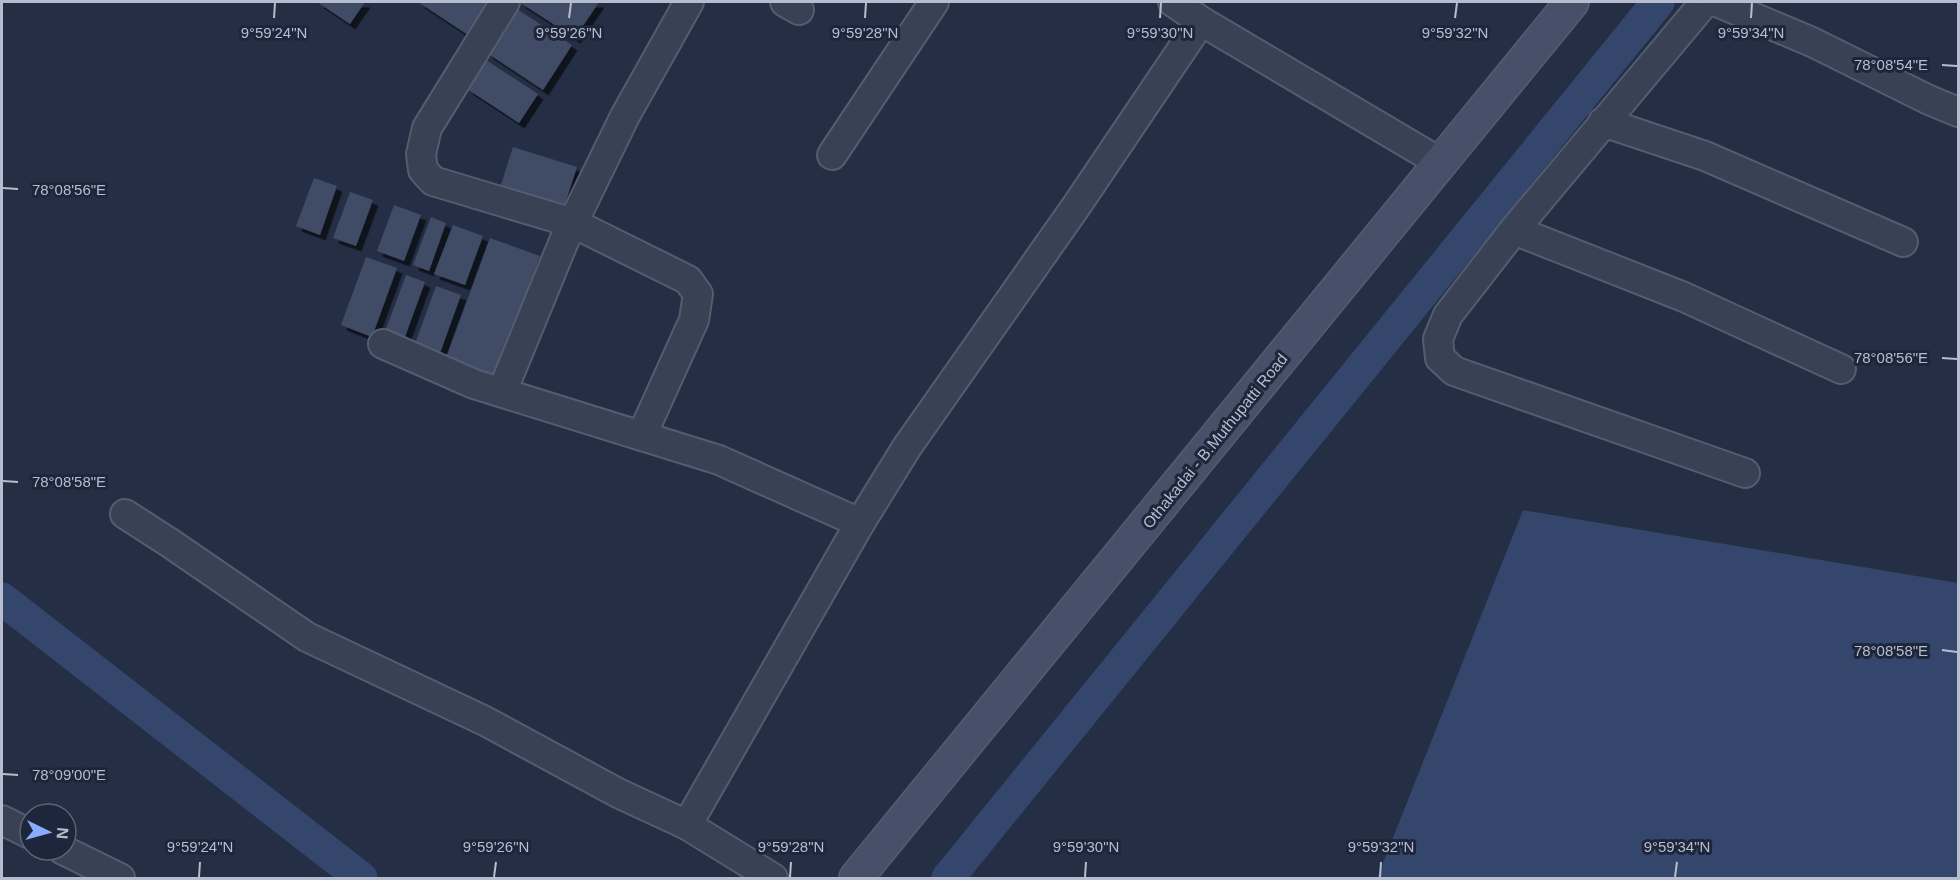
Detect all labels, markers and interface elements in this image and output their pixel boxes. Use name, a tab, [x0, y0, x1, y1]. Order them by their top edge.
text: 9°59'24"N	[241, 24, 307, 41]
text: 9°59'26"N	[536, 24, 602, 41]
text: 9°59'28"N	[832, 24, 898, 41]
text: 9°59'30"N	[1127, 24, 1193, 41]
text: 9°59'32"N	[1422, 24, 1488, 41]
text: 9°59'34"N	[1718, 24, 1784, 41]
text: 78°08'54"E	[1854, 56, 1928, 73]
text: 78°08'56"E	[32, 181, 106, 198]
text: 78°08'56"E	[1854, 349, 1928, 366]
street label: Othakadai - B.Muthupatti Road	[1139, 350, 1291, 532]
text: 78°08'58"E	[32, 473, 106, 490]
text: 78°08'58"E	[1854, 642, 1928, 659]
text: 78°09'00"E	[32, 766, 106, 783]
north arrow	[18, 802, 78, 862]
text: N	[53, 827, 71, 840]
text: 9°59'24"N	[167, 838, 233, 855]
text: 9°59'26"N	[463, 838, 529, 855]
text: 9°59'28"N	[758, 838, 824, 855]
text: 9°59'30"N	[1053, 838, 1119, 855]
text: 9°59'32"N	[1348, 838, 1414, 855]
text: 9°59'34"N	[1644, 838, 1710, 855]

